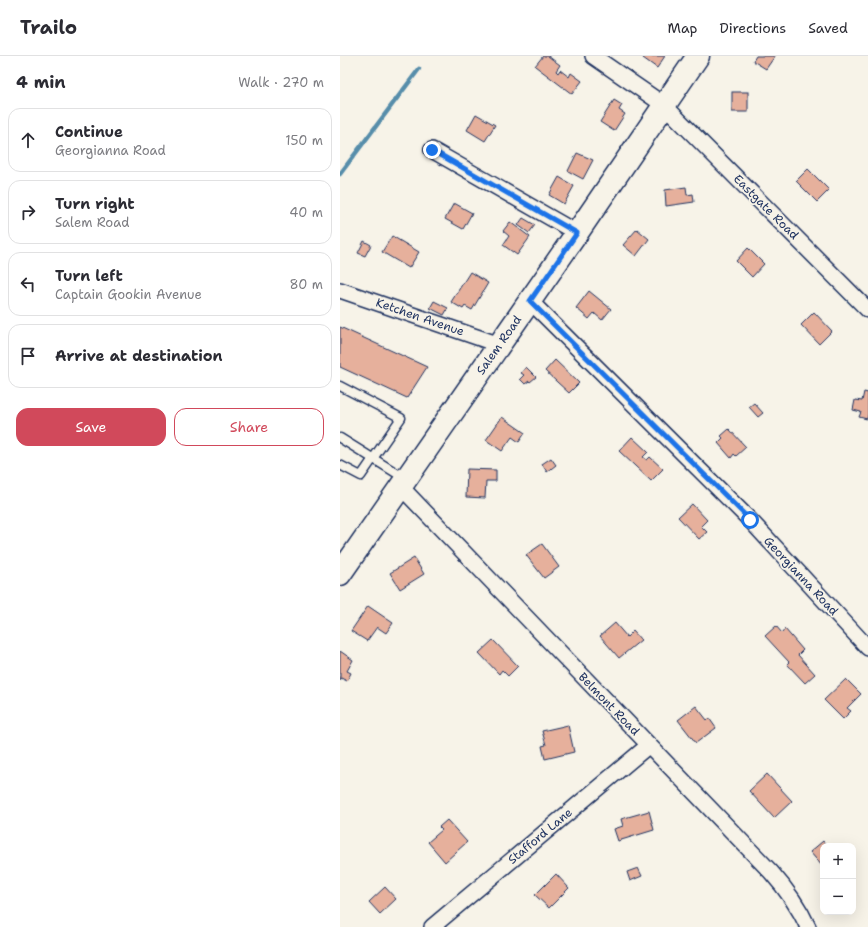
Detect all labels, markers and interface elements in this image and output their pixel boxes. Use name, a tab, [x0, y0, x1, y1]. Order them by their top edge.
text: Trailo	[20, 15, 77, 40]
text: Map	[668, 19, 698, 37]
text: Directions	[720, 19, 786, 37]
text: Saved	[808, 19, 848, 37]
text: 4 min	[16, 71, 66, 93]
text: Walk · 270 m	[238, 74, 324, 91]
text: Continue	[55, 122, 123, 142]
icon: ahead	[17, 129, 39, 151]
text: 150 m	[285, 132, 323, 149]
route end	[423, 141, 441, 159]
text: Georgianna Road	[55, 142, 166, 159]
street label: Eastgate Road	[730, 171, 802, 243]
text: Turn right	[55, 194, 135, 214]
icon: right	[17, 201, 39, 223]
text: 40 m	[289, 204, 323, 221]
text: Salem Road	[55, 214, 129, 231]
text: Turn left	[55, 266, 123, 286]
icon: left	[17, 273, 39, 295]
text: 80 m	[289, 276, 323, 293]
text: Captain Gookin Avenue	[55, 286, 202, 303]
street label: Ketchen Avenue	[374, 294, 466, 340]
street label: Salem Road	[473, 312, 525, 378]
icon: arrive	[17, 345, 39, 367]
text: Arrive at destination	[55, 346, 223, 366]
button: Save	[16, 408, 166, 446]
button: Share	[174, 408, 324, 446]
route start	[741, 511, 759, 529]
street label: Georgianna Road	[760, 533, 842, 619]
street label: Belmont Road	[575, 669, 643, 739]
street label: Stafford Lane	[504, 804, 576, 868]
map controls	[820, 843, 856, 915]
button: +	[820, 843, 856, 879]
button: −	[820, 879, 856, 915]

